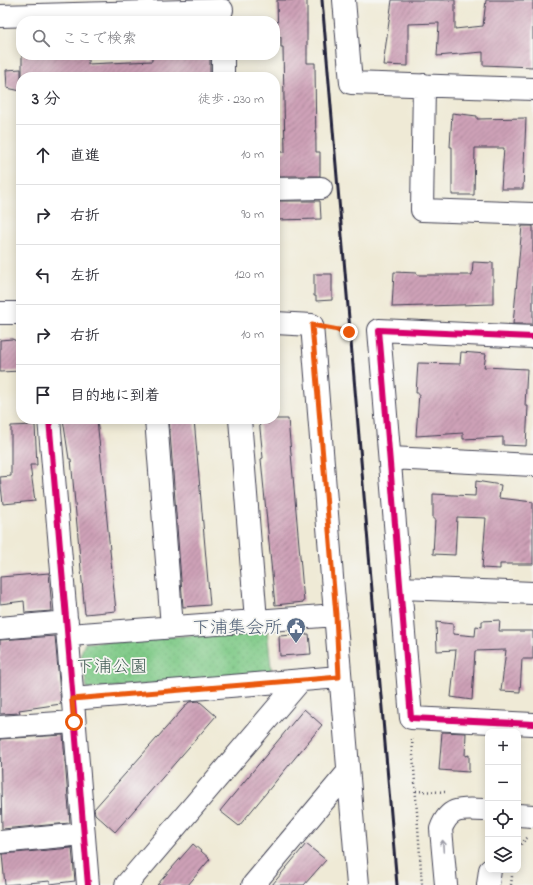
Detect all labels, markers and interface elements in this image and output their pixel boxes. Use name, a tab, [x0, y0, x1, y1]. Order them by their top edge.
search box	[16, 16, 280, 60]
icon: search	[30, 27, 52, 49]
text: ここで検索	[62, 28, 137, 50]
text: 3 分	[32, 87, 60, 112]
text: 徒歩 · 230 m	[198, 90, 264, 109]
icon: ahead	[32, 144, 54, 166]
text: 直進	[70, 145, 100, 167]
text: 10 m	[241, 145, 264, 164]
icon: right	[32, 204, 54, 226]
text: 右折	[70, 205, 100, 227]
text: 90 m	[241, 205, 264, 224]
icon: left	[32, 264, 54, 286]
text: 左折	[70, 265, 100, 287]
text: 120 m	[234, 265, 264, 284]
route end	[340, 323, 358, 341]
icon: right	[32, 324, 54, 346]
text: 右折	[70, 325, 100, 347]
text: 10 m	[241, 325, 264, 344]
icon: arrive	[32, 384, 54, 406]
text: 目的地に到着	[70, 385, 160, 407]
place label: 下浦集会所	[192, 616, 282, 642]
public building icon: 下浦集会所	[285, 616, 307, 644]
park label: 下浦公園	[76, 655, 148, 681]
route start	[65, 713, 83, 731]
map controls	[485, 729, 521, 873]
button: +	[485, 729, 521, 765]
button: −	[485, 765, 521, 801]
button: locate	[485, 801, 521, 837]
button: layers	[485, 837, 521, 873]
one-way arrow	[439, 840, 446, 853]

